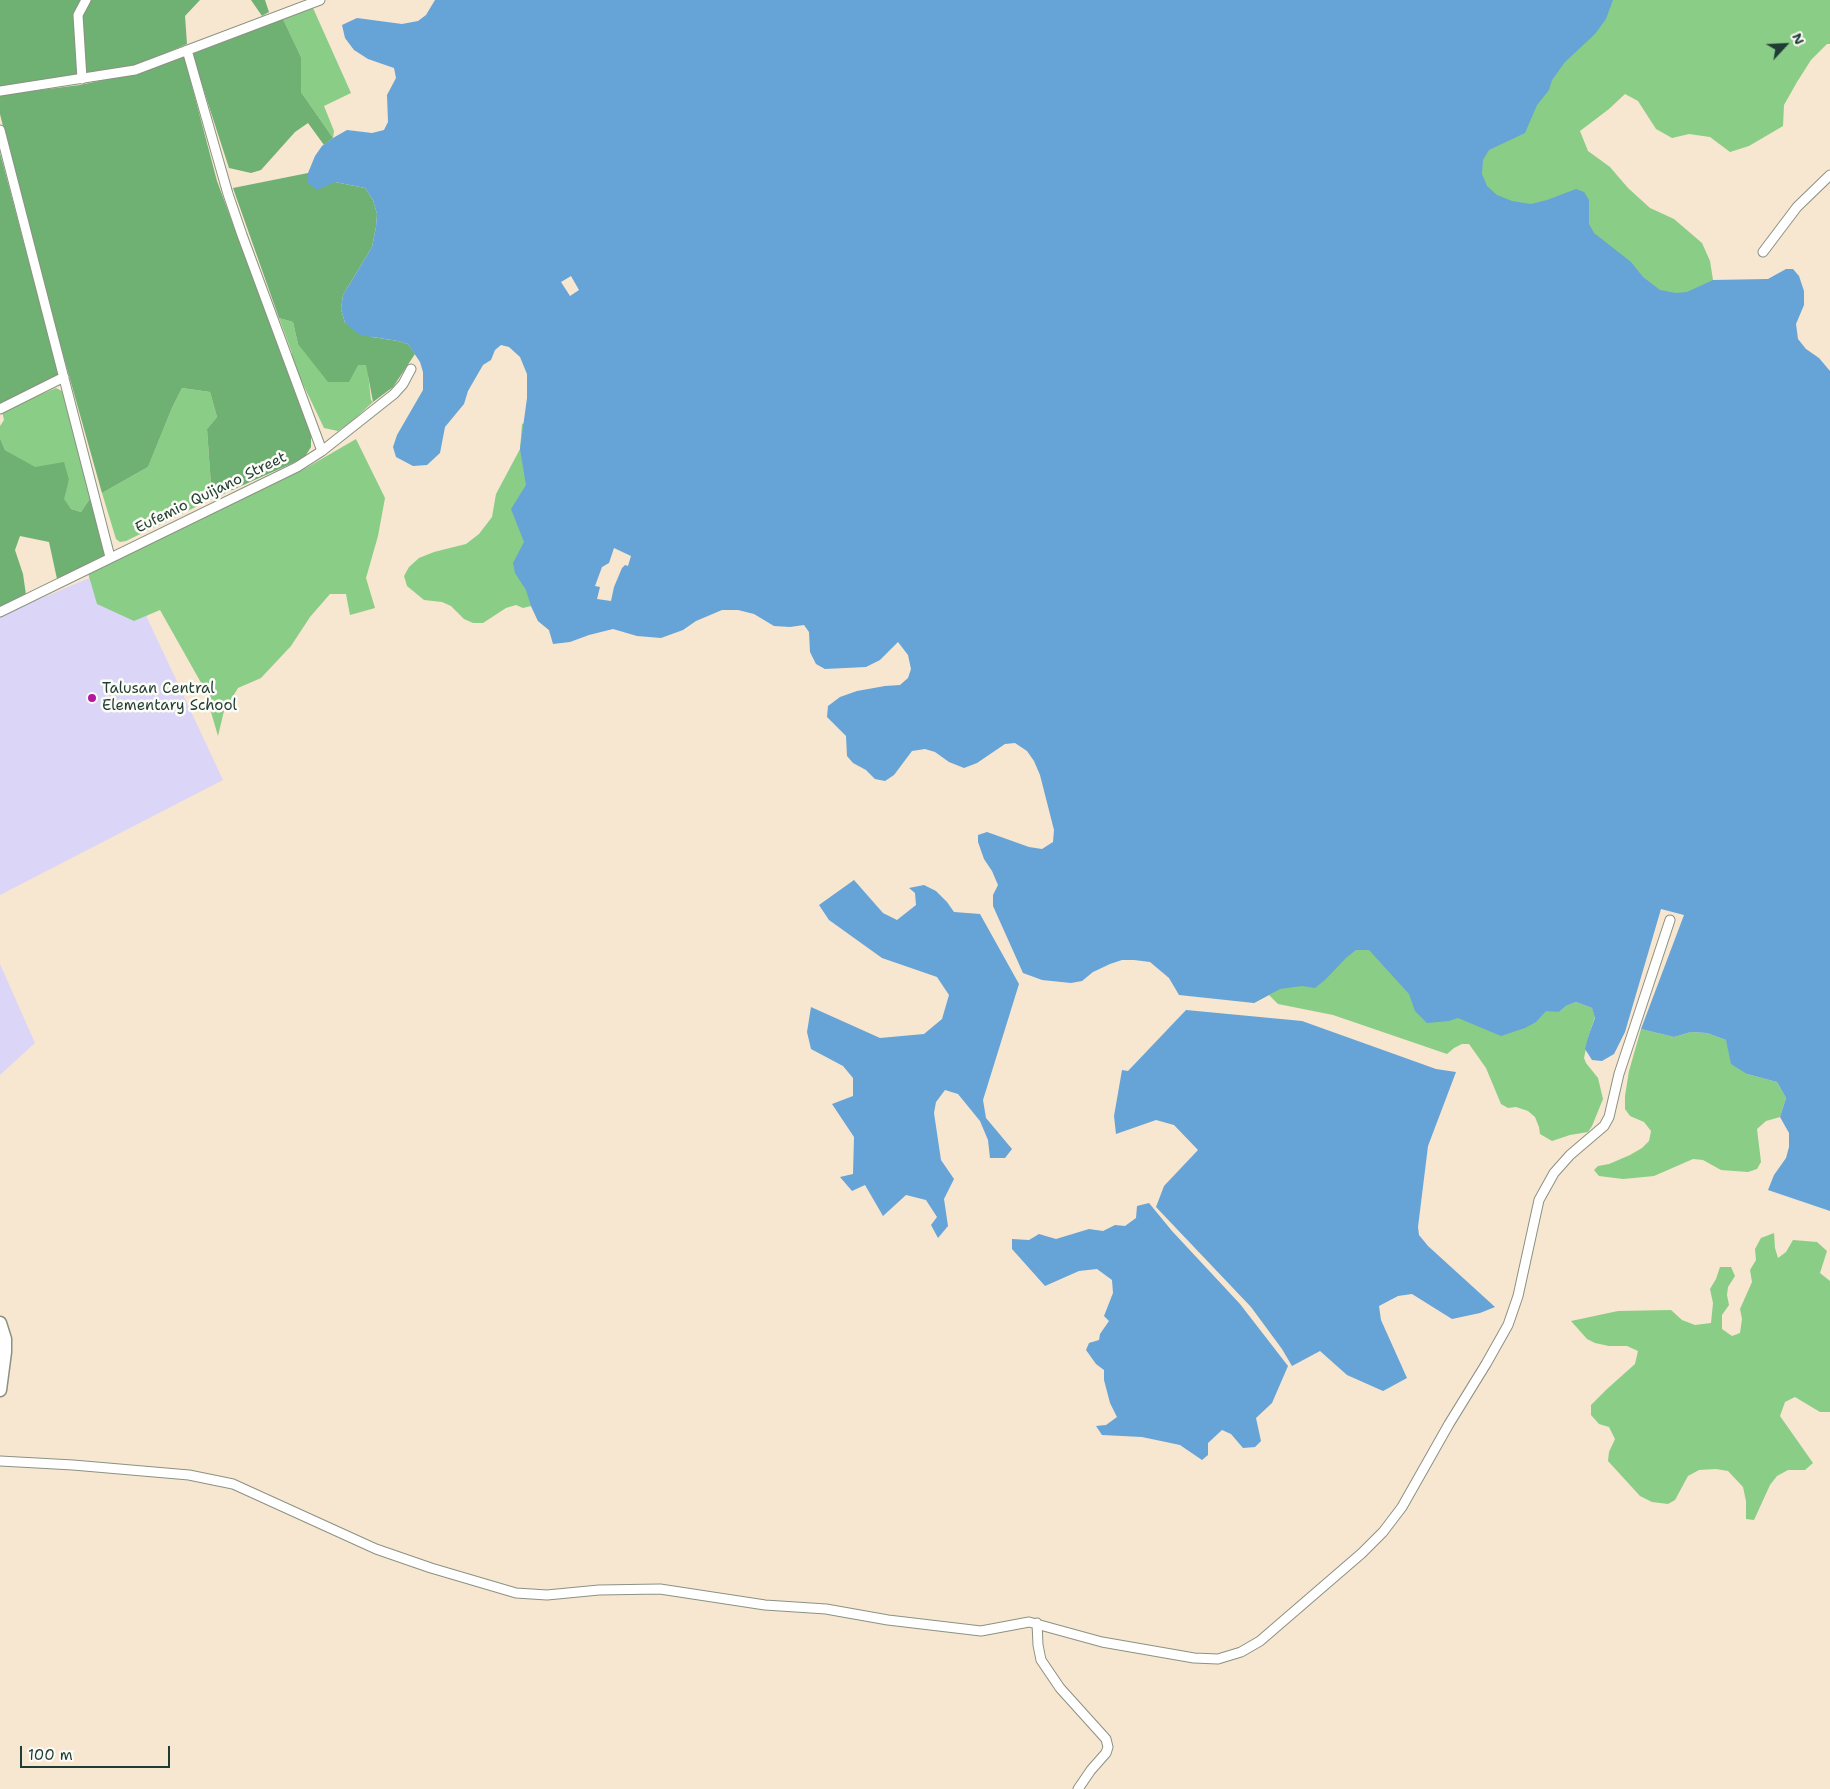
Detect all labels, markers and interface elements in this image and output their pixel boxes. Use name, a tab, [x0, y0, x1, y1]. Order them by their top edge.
north arrow	[1760, 20, 1810, 70]
text: N	[1788, 30, 1809, 47]
street label: Eufemio Quijano Street	[132, 449, 290, 537]
place label: Talusan Central Elementary School	[102, 680, 237, 715]
marker: Talusan Central Elementary School	[86, 692, 98, 704]
scale bar	[22, 1736, 172, 1768]
text: 100 m	[28, 1745, 73, 1765]

